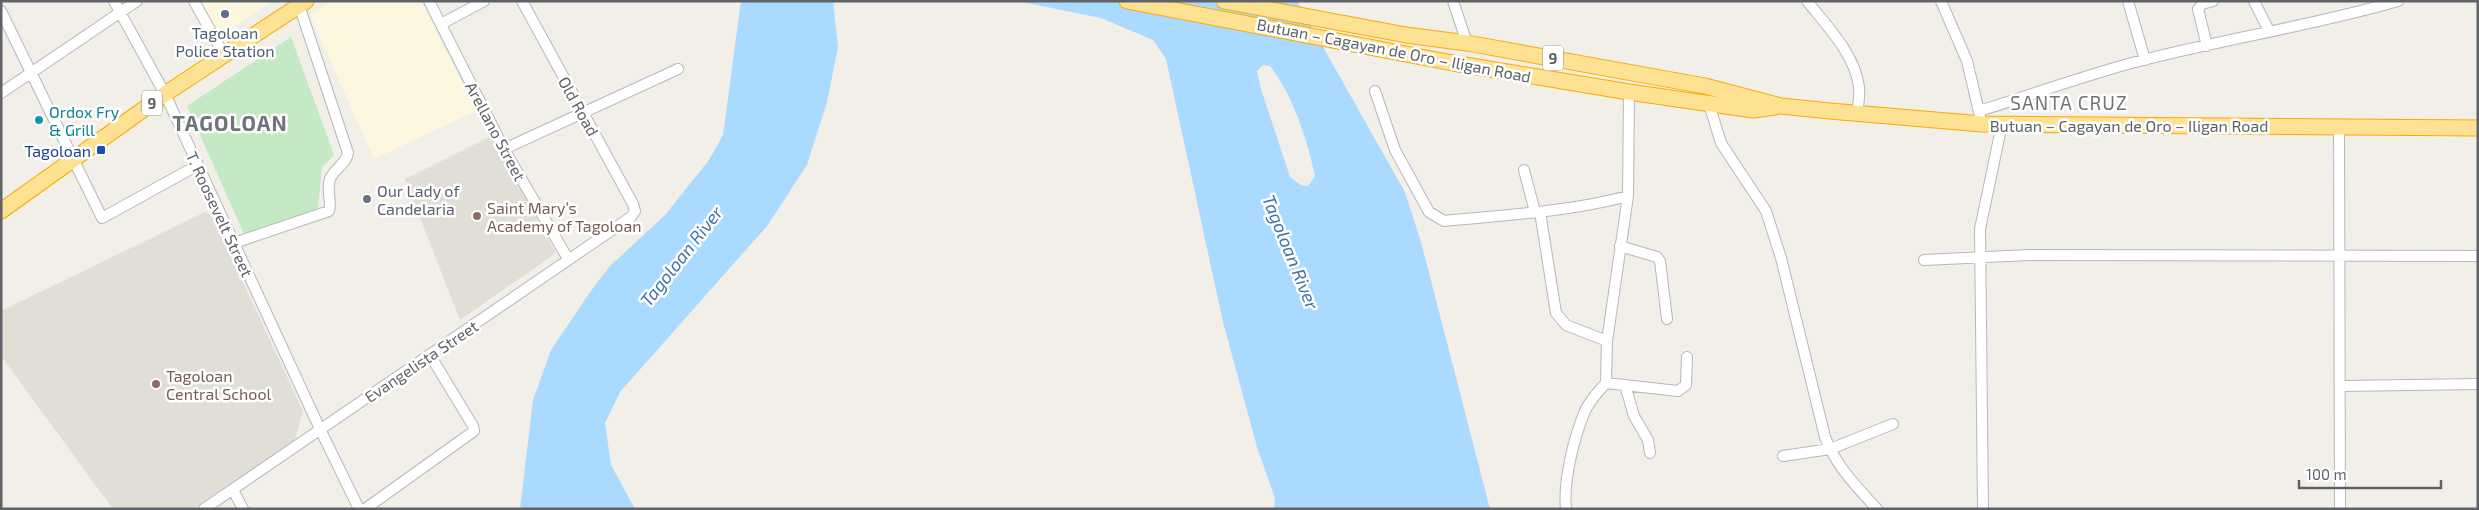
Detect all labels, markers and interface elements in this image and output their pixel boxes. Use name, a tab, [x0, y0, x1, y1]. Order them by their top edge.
marker: Tagoloan Police Station	[219, 8, 231, 20]
street label: Butuan – Cagayan de Oro – Iligan Road	[1255, 14, 1533, 86]
place label: Tagoloan Police Station	[175, 23, 275, 60]
road number: 9	[1543, 46, 1563, 70]
street label: Old Road	[555, 73, 603, 139]
street label: Arellano Street	[462, 78, 530, 184]
road number: 9	[142, 90, 162, 116]
district label: SANTA CRUZ	[2010, 91, 2128, 114]
place label: Ordox Fry & Grill	[49, 102, 120, 139]
district label: TAGOLOAN	[172, 110, 288, 135]
marker: Ordox Fry & Grill	[33, 114, 45, 126]
street label: Butuan – Cagayan de Oro – Iligan Road	[1990, 116, 2268, 135]
place label: Tagoloan	[25, 141, 91, 160]
marker: Tagoloan	[95, 144, 107, 156]
street label: T. Roosevelt Street	[183, 148, 257, 280]
place label: Our Lady of Candelaria	[377, 181, 460, 218]
water label: Tagoloan River	[1258, 192, 1324, 313]
marker: Our Lady of Candelaria	[361, 193, 373, 205]
place label: Saint Mary’s Academy of Tagoloan	[487, 198, 642, 235]
water label: Tagoloan River	[635, 201, 728, 311]
marker: Saint Mary’s Academy of Tagoloan	[471, 210, 483, 222]
street label: Evangelista Street	[361, 316, 481, 406]
place label: Tagoloan Central School	[166, 366, 271, 403]
marker: Tagoloan Central School	[150, 378, 162, 390]
scale bar	[2299, 458, 2442, 490]
text: 100 m	[2306, 465, 2347, 483]

